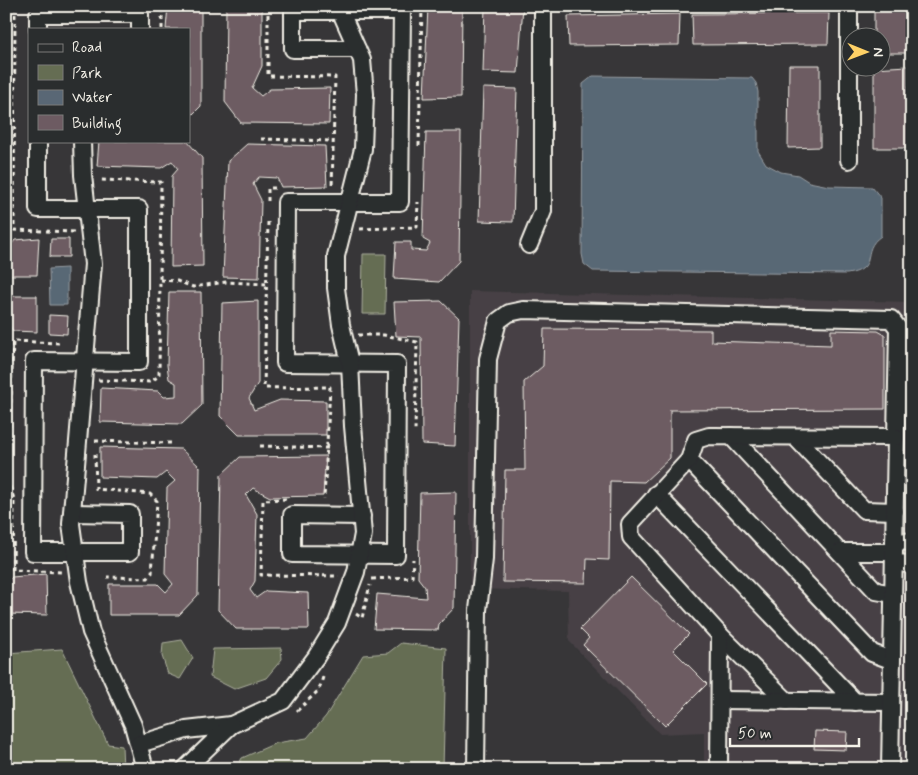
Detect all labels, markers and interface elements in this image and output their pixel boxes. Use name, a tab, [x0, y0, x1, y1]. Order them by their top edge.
legend	[28, 28, 190, 142]
north arrow	[840, 28, 890, 78]
text: Road	[72, 38, 102, 58]
text: N	[869, 47, 887, 57]
text: Park	[72, 64, 102, 84]
text: Water	[72, 88, 112, 108]
text: Building	[72, 114, 122, 135]
scale bar	[730, 715, 859, 747]
text: 50 m	[738, 724, 772, 744]

